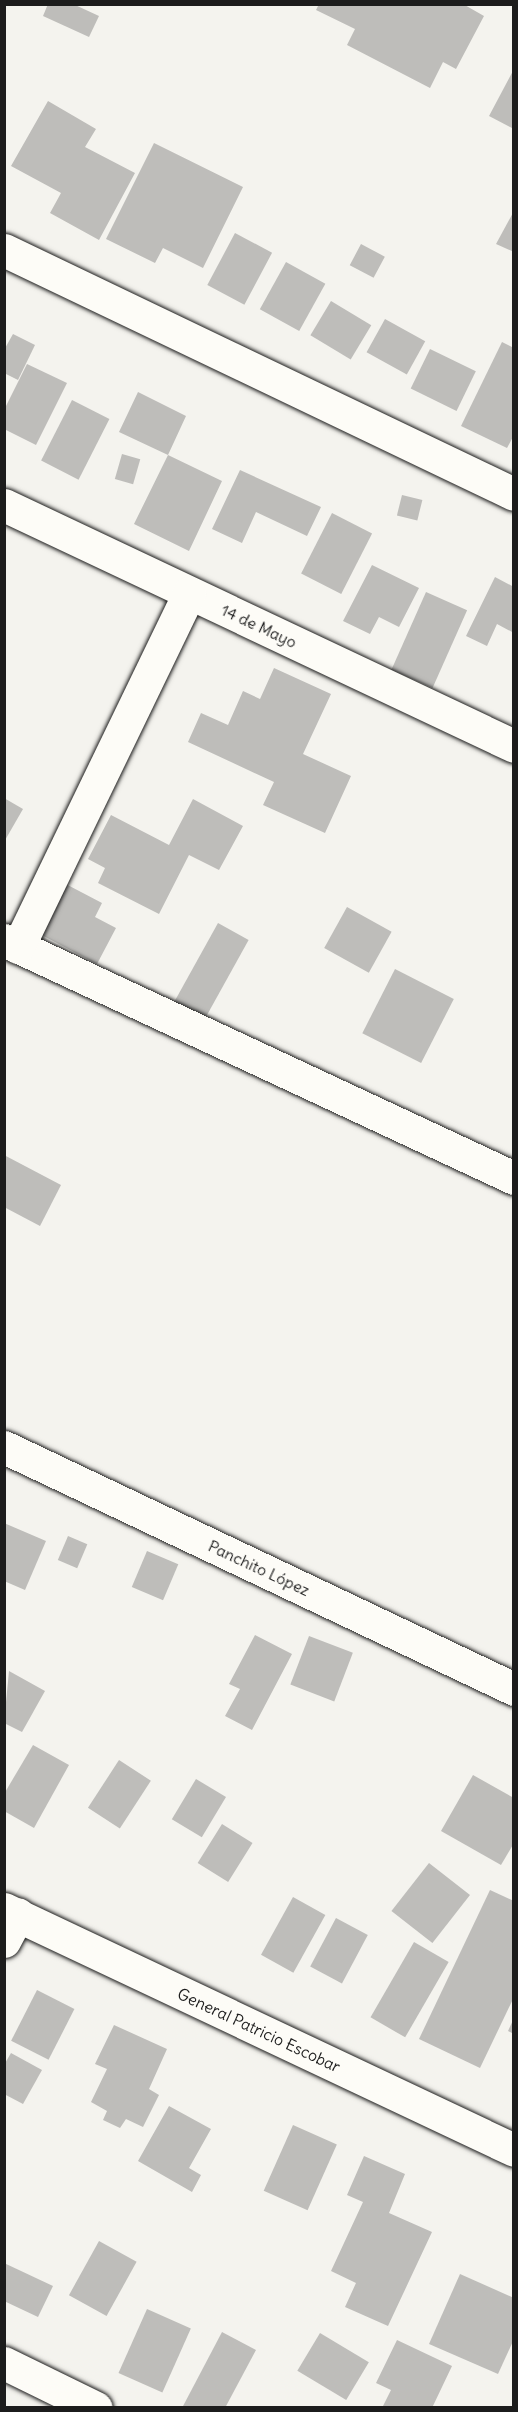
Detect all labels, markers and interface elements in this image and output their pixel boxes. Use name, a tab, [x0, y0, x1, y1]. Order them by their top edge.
street label: 14 de Mayo	[218, 600, 300, 652]
street label: Panchito López	[205, 1536, 313, 1600]
street label: General Patricio Escobar	[174, 1984, 344, 2076]

